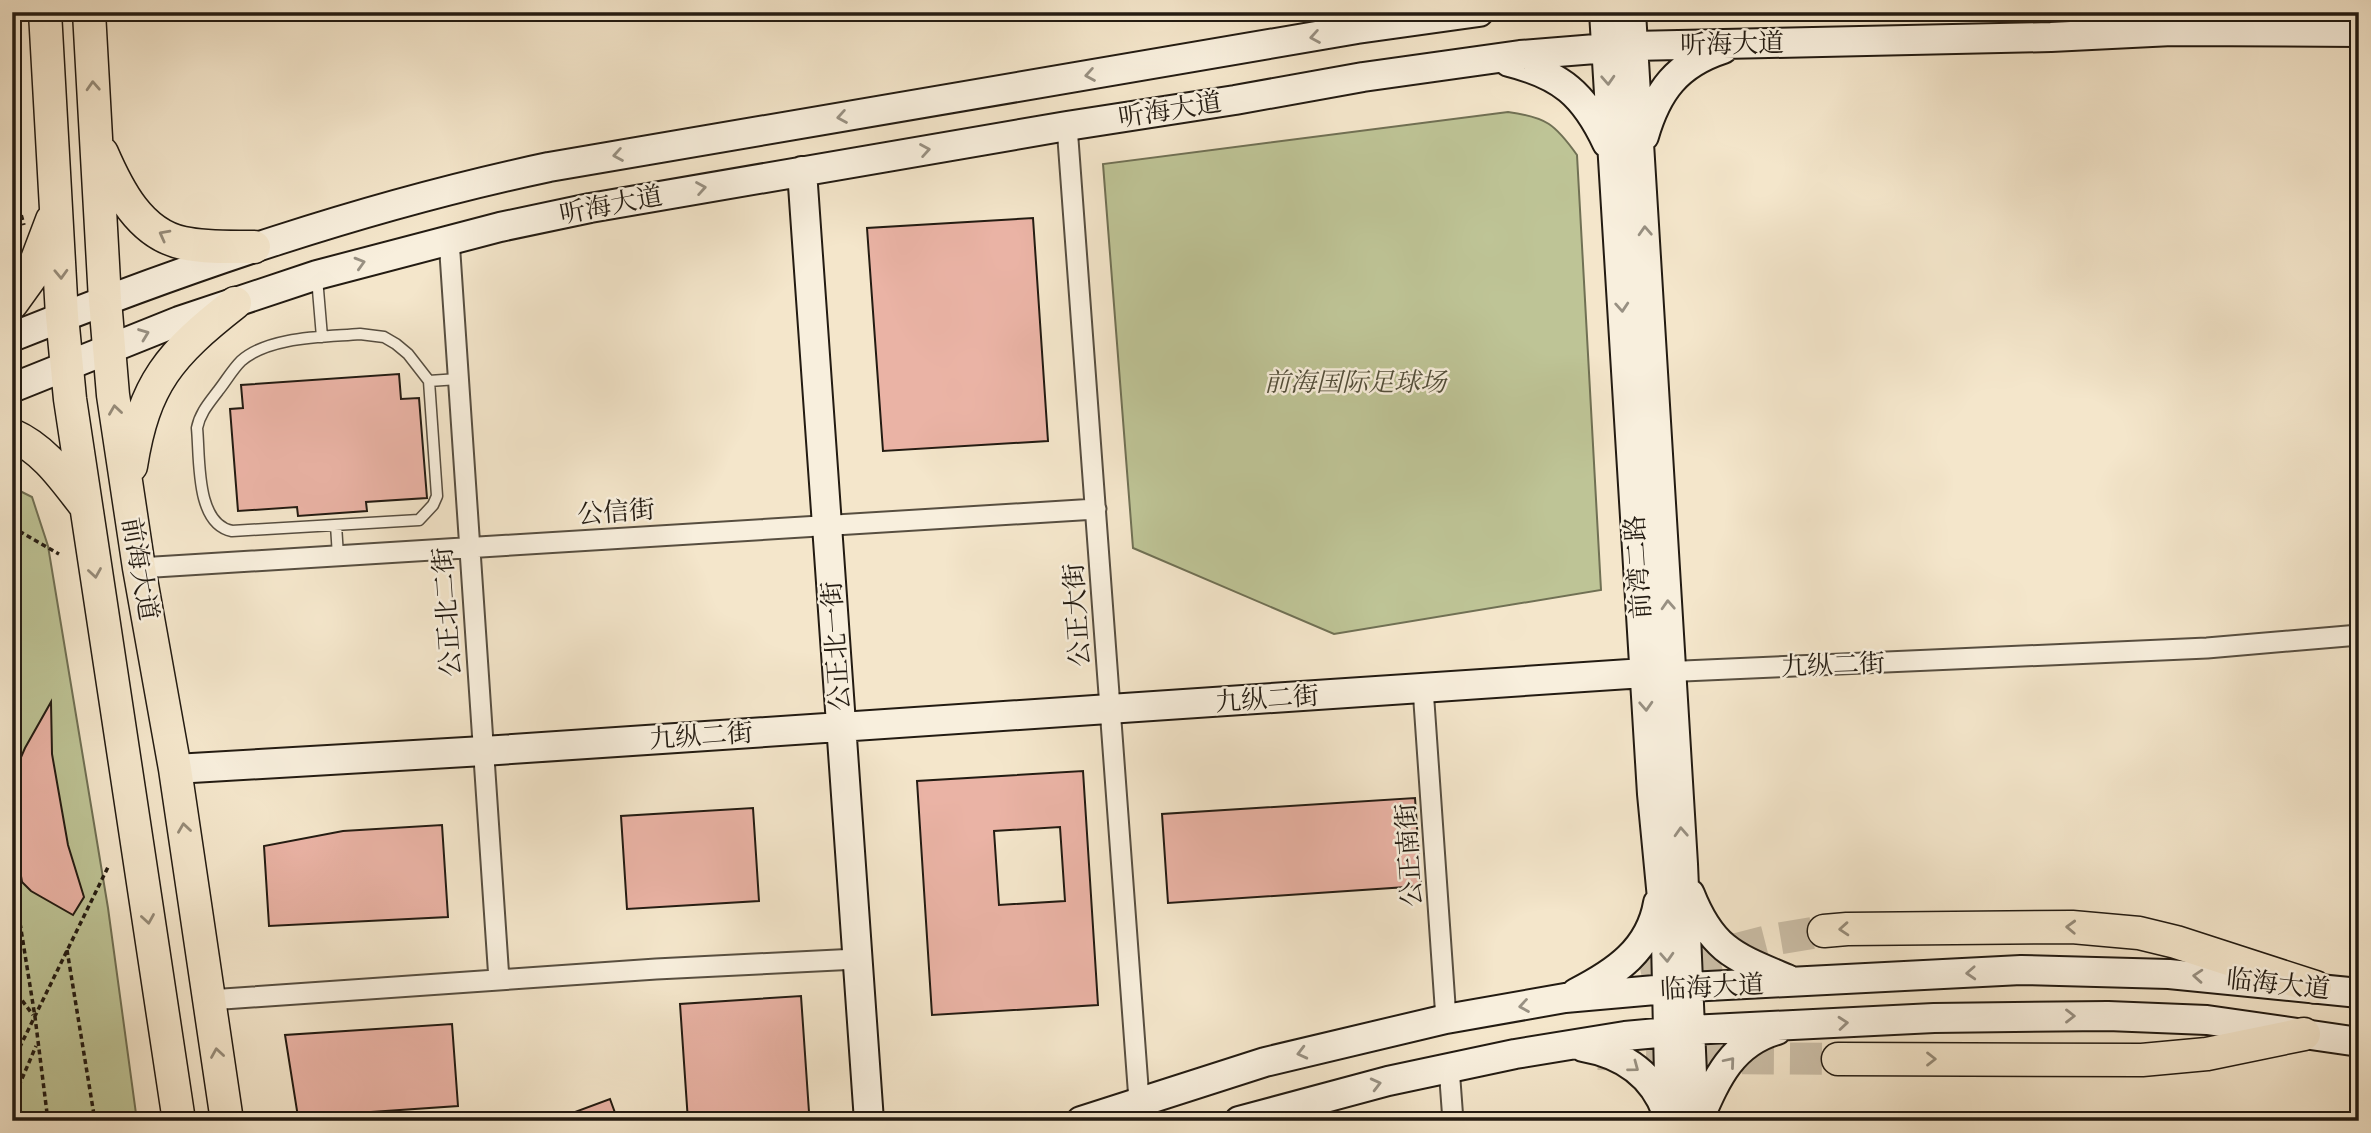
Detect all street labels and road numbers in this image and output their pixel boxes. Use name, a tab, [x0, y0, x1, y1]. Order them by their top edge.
street label: 听海大道	[1680, 26, 1784, 62]
street label: 听海大道	[1116, 85, 1224, 135]
street label: 听海大道	[557, 178, 665, 232]
street label: 公信街	[576, 492, 656, 532]
street label: 前湾二路	[1617, 514, 1659, 620]
street label: 前海大道	[114, 515, 166, 623]
street label: 公正北二街	[425, 546, 469, 678]
street label: 公正大街	[1056, 562, 1098, 668]
street label: 公正北一街	[814, 580, 858, 712]
street label: 九纵二街	[1780, 646, 1886, 684]
street label: 九纵二街	[1214, 678, 1320, 720]
street label: 九纵二街	[648, 715, 754, 757]
street label: 公正南街	[1388, 802, 1430, 908]
street label: 临海大道	[2224, 961, 2332, 1007]
street label: 临海大道	[1659, 967, 1765, 1007]

